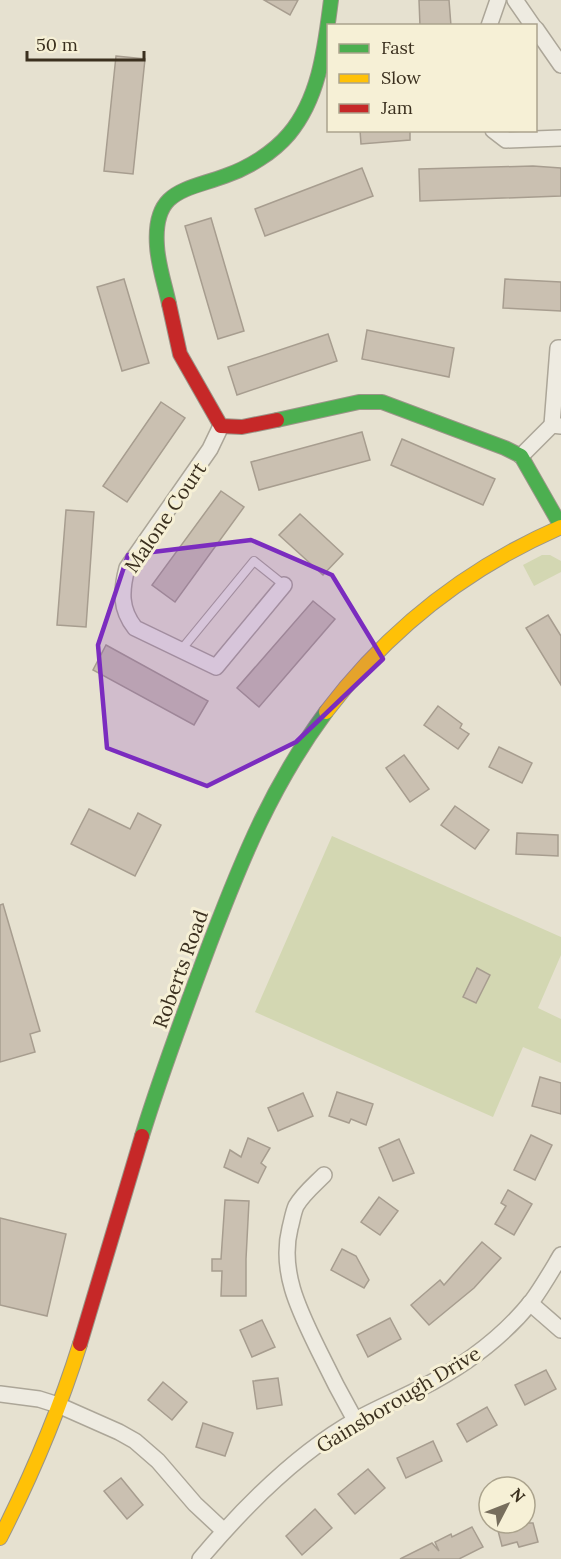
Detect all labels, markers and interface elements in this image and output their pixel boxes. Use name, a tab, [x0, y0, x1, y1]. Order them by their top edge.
scale bar	[27, 24, 144, 62]
legend	[327, 24, 537, 132]
text: 50 m	[36, 33, 78, 56]
text: Fast	[381, 36, 415, 59]
text: Slow	[381, 66, 421, 89]
text: Jam	[380, 96, 413, 119]
street label: Malone Court	[119, 457, 211, 577]
street label: Roberts Road	[147, 906, 213, 1032]
street label: Gainsborough Drive	[311, 1340, 485, 1458]
north arrow	[477, 1475, 537, 1535]
text: N	[507, 1484, 530, 1506]

